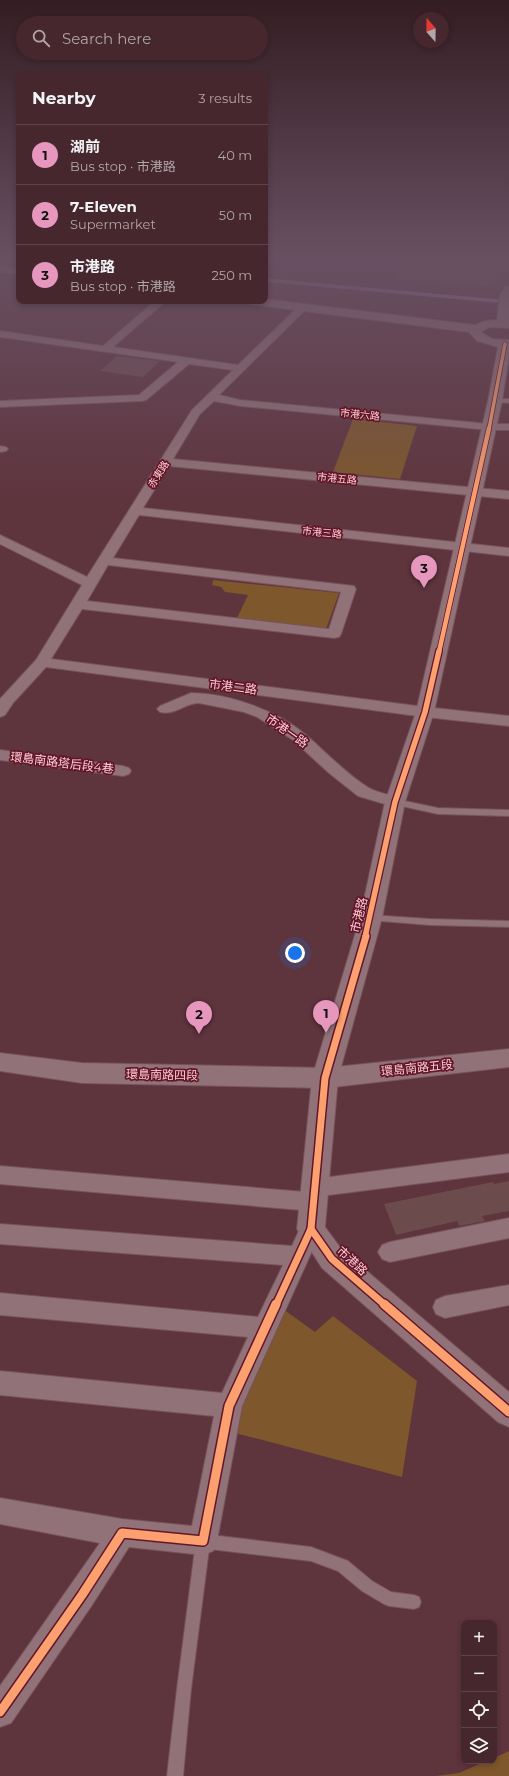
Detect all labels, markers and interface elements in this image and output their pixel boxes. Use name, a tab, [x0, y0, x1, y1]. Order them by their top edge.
north arrow	[413, 12, 449, 48]
search box	[16, 16, 268, 60]
icon: search	[30, 27, 52, 49]
text: Search here	[62, 29, 151, 48]
text: Nearby	[32, 88, 96, 108]
text: 3 results	[198, 90, 252, 106]
text: 湖前	[70, 137, 100, 156]
text: 1	[42, 147, 48, 163]
text: 40 m	[218, 147, 252, 163]
text: Bus stop · 市港路	[70, 158, 176, 174]
text: 7-Eleven	[70, 197, 137, 216]
text: 2	[41, 207, 49, 223]
text: 50 m	[219, 207, 252, 223]
text: Supermarket	[70, 216, 156, 232]
text: 市港路	[70, 257, 115, 276]
text: 3	[41, 267, 49, 283]
text: 250 m	[211, 267, 252, 283]
text: Bus stop · 市港路	[70, 278, 176, 294]
street label: 市港六路	[339, 406, 381, 423]
street label: 赤東路	[145, 458, 172, 490]
street label: 市港五路	[316, 470, 358, 487]
street label: 市港三路	[301, 524, 343, 541]
pin: 3	[411, 555, 437, 588]
street label: 市港二路	[208, 676, 258, 697]
street label: 市港一路	[263, 711, 311, 751]
street label: 環島南路塔后段4巷	[10, 749, 115, 776]
street label: 市港路	[347, 896, 370, 934]
your location	[285, 943, 305, 963]
pin: 1	[313, 1000, 339, 1033]
pin: 2	[186, 1001, 212, 1034]
street label: 環島南路五段	[380, 1056, 454, 1079]
street label: 環島南路四段	[126, 1066, 198, 1083]
street label: 市港路	[334, 1243, 371, 1278]
map controls	[461, 1620, 497, 1764]
button: +	[461, 1620, 497, 1656]
button: −	[461, 1656, 497, 1692]
button: locate	[461, 1692, 497, 1728]
button: layers	[461, 1728, 497, 1764]

